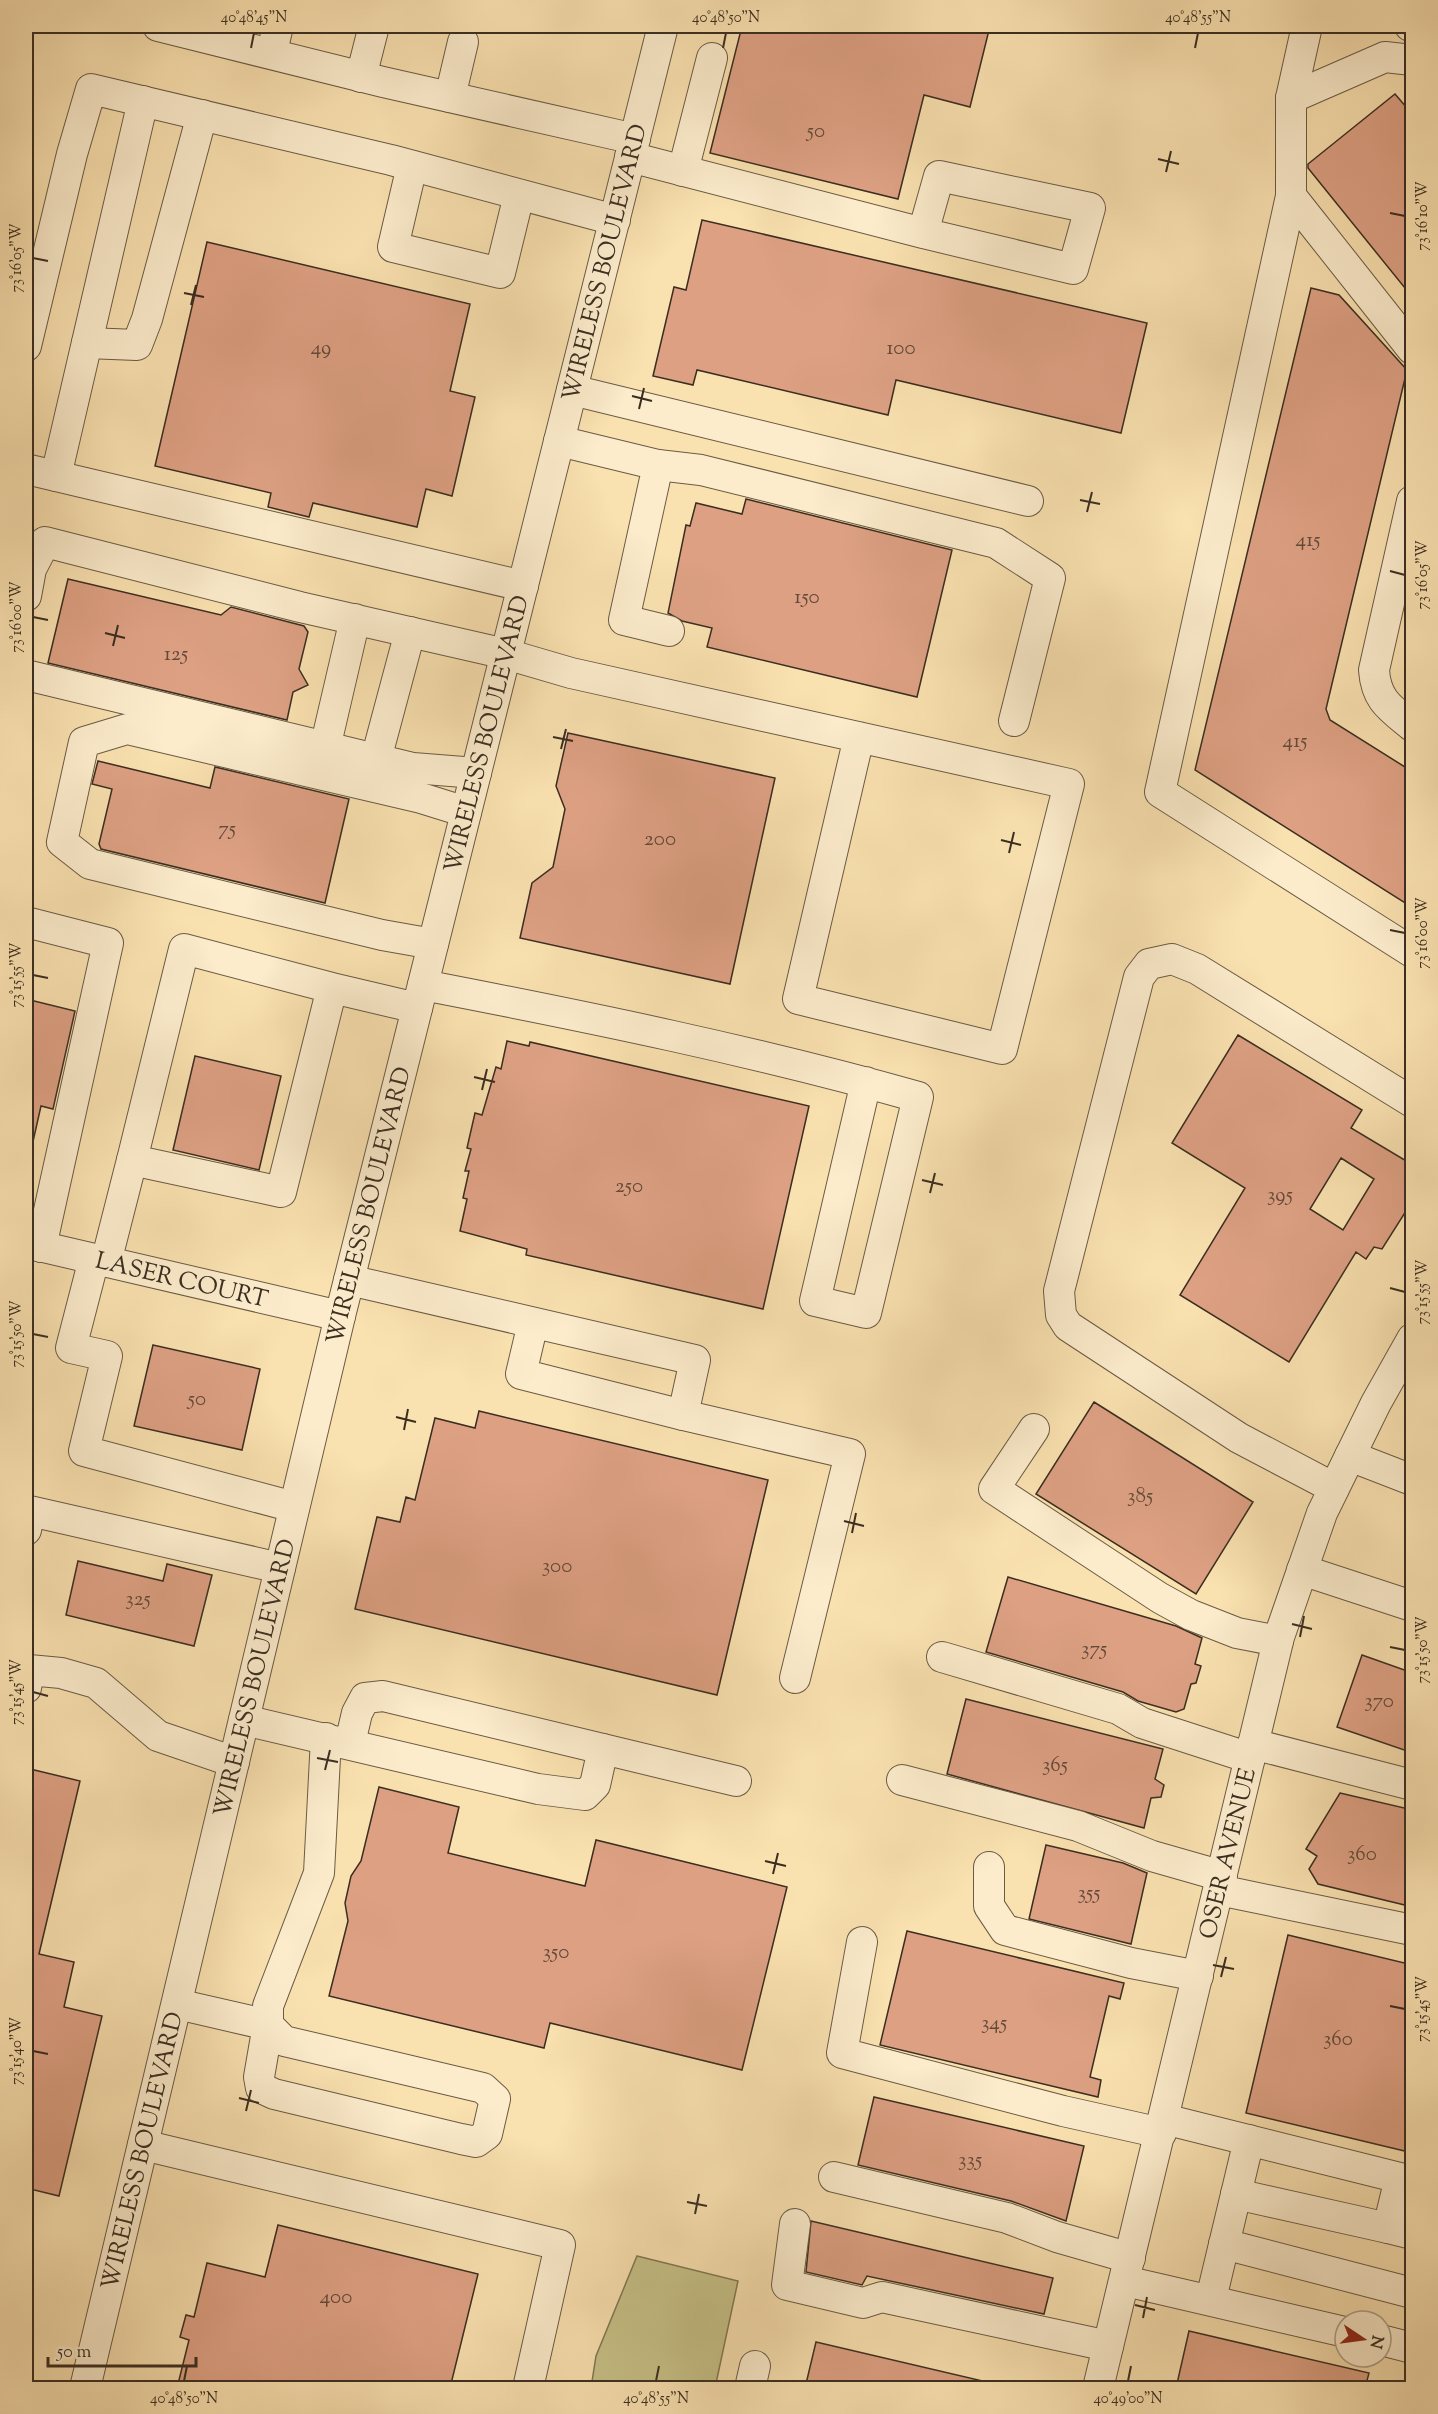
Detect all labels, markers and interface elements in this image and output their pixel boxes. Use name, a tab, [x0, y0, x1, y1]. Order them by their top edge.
text: 40°48'45"N	[221, 8, 287, 29]
text: 40°48'50"N	[692, 8, 760, 29]
text: 40°48'55"N	[1165, 8, 1231, 29]
house number: 50	[806, 117, 825, 147]
street label: WIRELESS BOULEVARD	[555, 121, 657, 405]
text: 73°16'10"W	[1413, 181, 1434, 251]
text: 73°16'05"W	[7, 223, 28, 293]
house number: 49	[311, 334, 331, 364]
house number: 100	[886, 334, 916, 364]
house number: 415	[1296, 526, 1320, 556]
text: 73°16'05"W	[1413, 540, 1434, 610]
text: 73°16'00"W	[7, 581, 28, 653]
house number: 150	[794, 583, 820, 613]
street label: WIRELESS BOULEVARD	[437, 592, 539, 877]
house number: 125	[164, 640, 188, 670]
house number: 415	[1283, 727, 1307, 757]
house number: 75	[218, 815, 236, 845]
house number: 200	[644, 825, 676, 855]
text: 73°16'00"W	[1413, 897, 1434, 969]
text: 73°15'55"W	[7, 942, 28, 1008]
street label: WIRELESS BOULEVARD	[319, 1064, 421, 1348]
house number: 250	[615, 1172, 643, 1202]
house number: 395	[1267, 1181, 1293, 1211]
street label: LASER COURT	[92, 1245, 271, 1318]
text: 73°15'55"W	[1413, 1259, 1434, 1325]
text: 73°15'50"W	[7, 1300, 28, 1368]
house number: 50	[187, 1385, 206, 1415]
house number: 385	[1127, 1482, 1153, 1512]
street label: WIRELESS BOULEVARD	[206, 1536, 305, 1821]
house number: 300	[542, 1552, 572, 1582]
house number: 325	[125, 1585, 151, 1615]
text: 73°15'50"W	[1413, 1616, 1434, 1684]
house number: 375	[1081, 1635, 1107, 1665]
text: 73°15'45"W	[7, 1659, 28, 1725]
house number: 370	[1364, 1687, 1394, 1717]
house number: 365	[1042, 1751, 1068, 1781]
street label: OSER AVENUE	[1192, 1764, 1266, 1943]
house number: 360	[1347, 1840, 1377, 1870]
house number: 355	[1077, 1879, 1101, 1909]
house number: 350	[543, 1938, 569, 1968]
text: 73°15'45"W	[1413, 1976, 1434, 2042]
street label: WIRELESS BOULEVARD	[94, 2009, 193, 2294]
house number: 345	[981, 2009, 1007, 2039]
text: 73°15'40"W	[7, 2017, 28, 2085]
house number: 360	[1323, 2025, 1353, 2055]
house number: 335	[958, 2146, 982, 2176]
house number: 400	[320, 2283, 352, 2313]
north arrow	[1333, 2309, 1393, 2369]
scale bar	[48, 2330, 196, 2368]
text: N	[1362, 2333, 1388, 2351]
text: 50 m	[56, 2340, 92, 2366]
text: 40°48'50"N	[150, 2389, 218, 2410]
text: 40°48'55"N	[623, 2389, 689, 2410]
text: 40°49'00"N	[1093, 2389, 1163, 2410]

